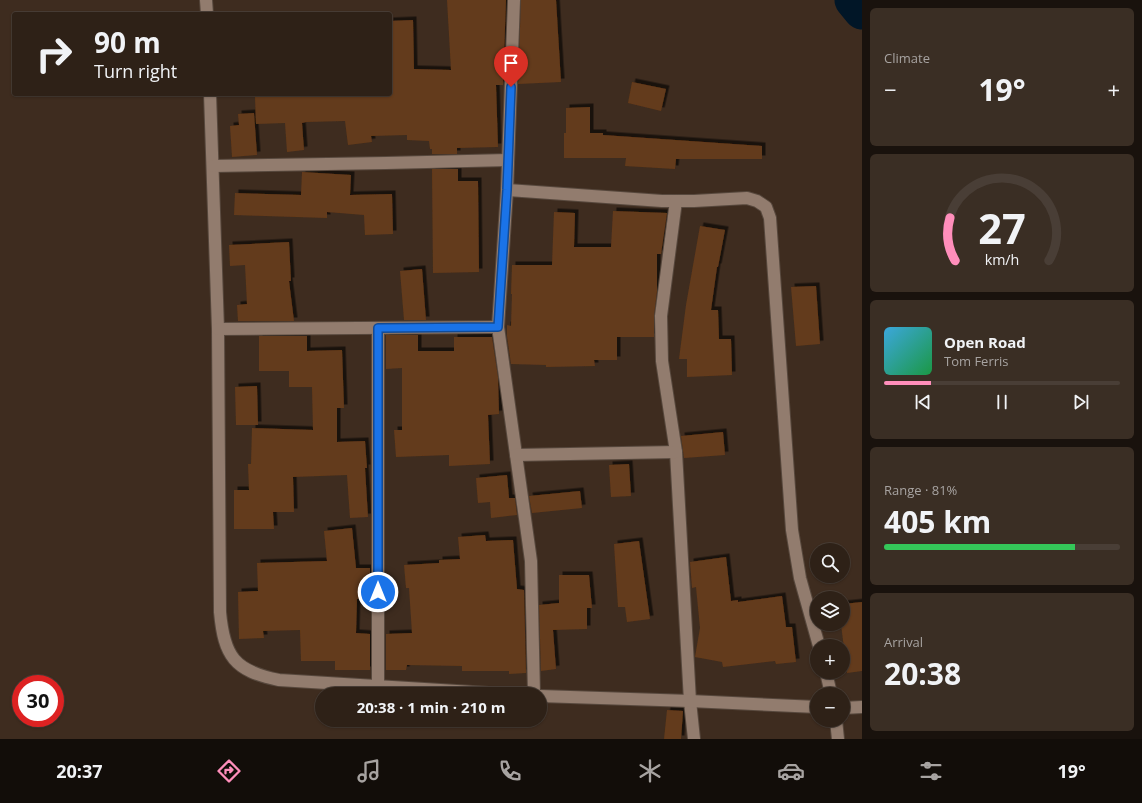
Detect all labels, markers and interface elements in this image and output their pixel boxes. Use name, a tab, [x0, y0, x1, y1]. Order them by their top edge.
text: 90 m	[94, 23, 161, 61]
icon: right	[28, 28, 80, 80]
pin	[494, 46, 528, 87]
text: Climate	[884, 49, 930, 67]
icon: arrive	[500, 52, 522, 74]
text: Turn right	[94, 59, 177, 83]
text: 19°	[978, 69, 1026, 110]
text: −	[884, 74, 897, 104]
text: +	[1107, 74, 1120, 104]
text: 27	[978, 200, 1026, 256]
text: km/h	[985, 250, 1019, 269]
text: Open Road	[944, 332, 1026, 352]
text: Tom Ferris	[944, 352, 1009, 370]
icon: previous	[912, 391, 934, 413]
icon: pause	[991, 391, 1013, 413]
icon: next	[1070, 391, 1092, 413]
text: Range · 81%	[884, 481, 957, 499]
text: 405 km	[884, 501, 991, 542]
map controls	[810, 543, 850, 727]
button: search	[810, 543, 850, 583]
position arrow	[357, 571, 399, 613]
button: layers	[810, 591, 850, 631]
text: Arrival	[884, 633, 923, 651]
button: +	[810, 639, 850, 679]
text: 20:38	[884, 653, 961, 694]
speed limit sign: 30	[12, 675, 64, 727]
button: −	[810, 687, 850, 727]
text: 20:38 · 1 min · 210 m	[357, 697, 505, 717]
icon: directions	[215, 757, 243, 785]
icon: music	[355, 757, 383, 785]
icon: phone	[496, 757, 524, 785]
icon: climate	[636, 757, 664, 785]
icon: car	[777, 757, 805, 785]
icon: filters	[917, 757, 945, 785]
text: 20:37	[56, 759, 103, 783]
text: 19°	[1057, 759, 1086, 783]

